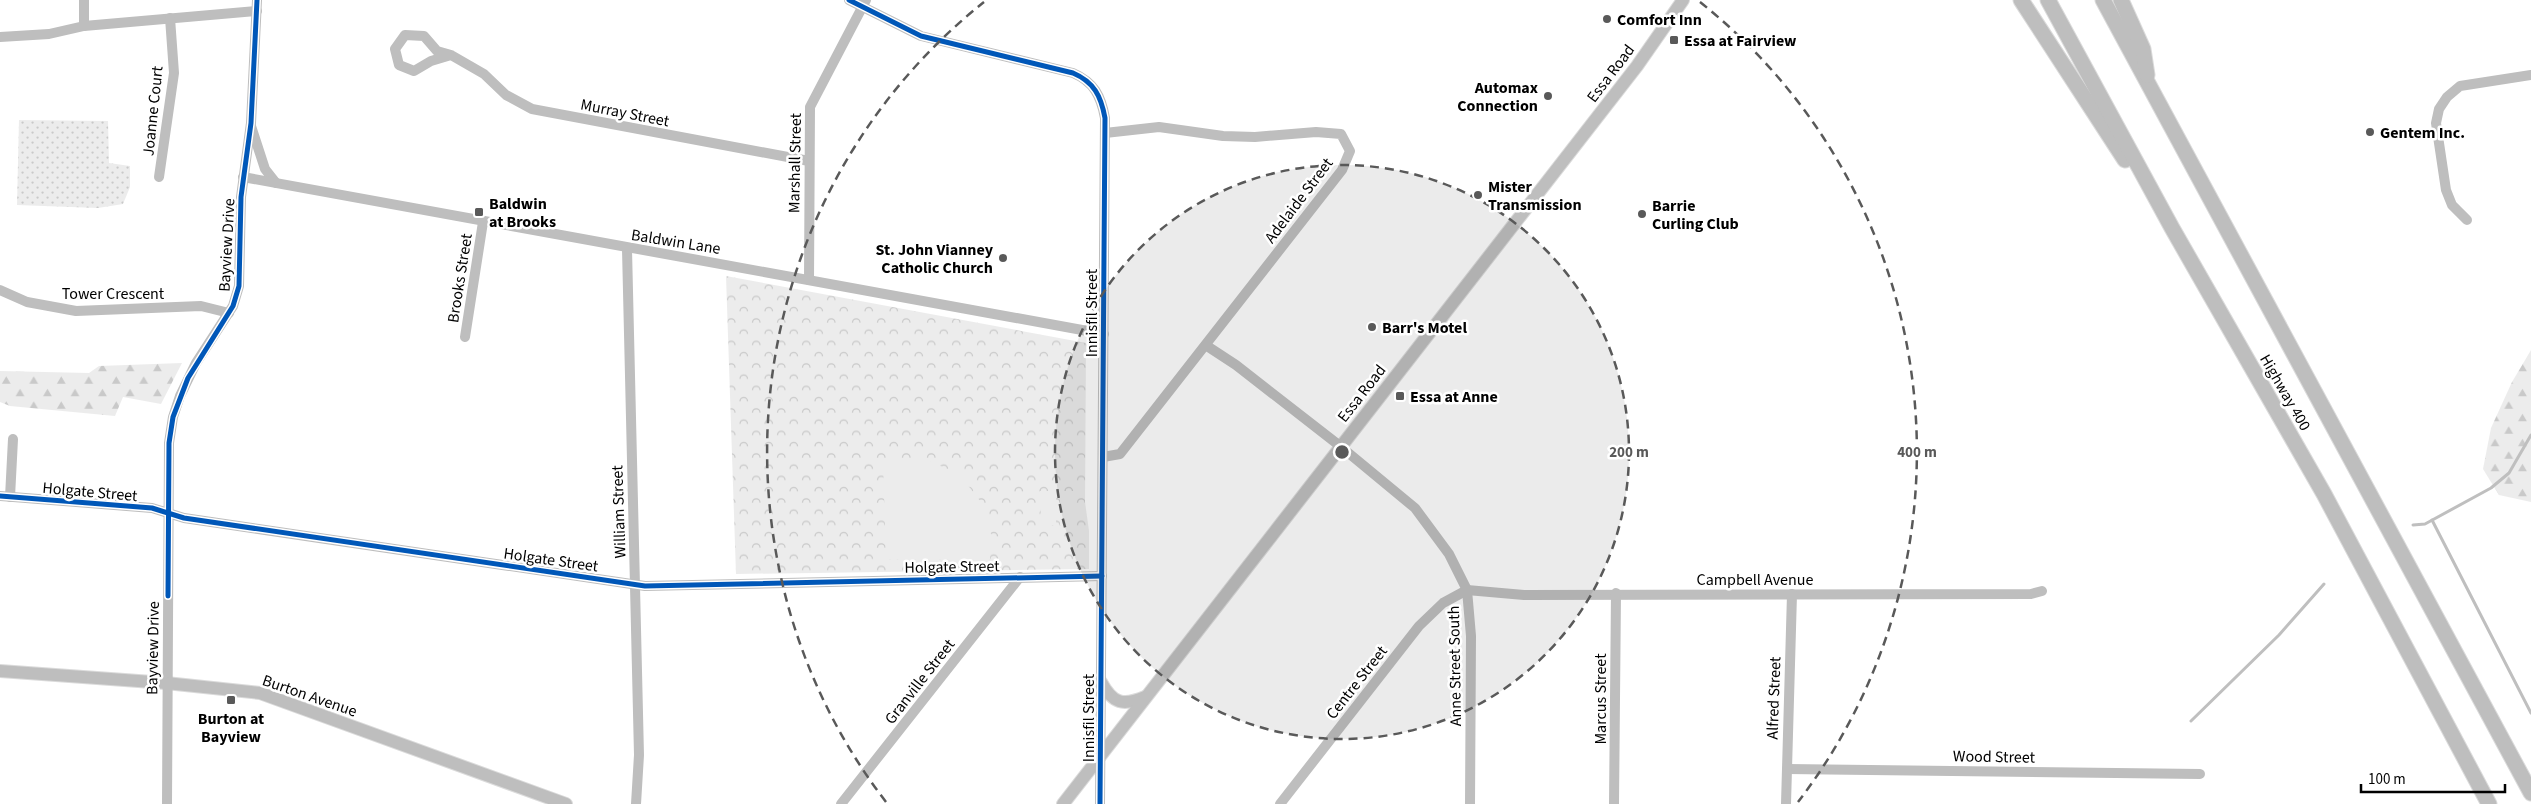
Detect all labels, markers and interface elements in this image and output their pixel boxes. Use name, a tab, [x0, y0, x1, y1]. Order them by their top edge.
place label: Comfort Inn	[1617, 9, 1702, 31]
marker: Comfort Inn	[1601, 13, 1613, 25]
place label: Essa at Fairview	[1684, 30, 1797, 52]
marker: Essa at Fairview	[1668, 34, 1680, 46]
street label: Essa Road	[1582, 40, 1640, 107]
street label: Joanne Court	[137, 64, 169, 157]
place label: Automax Connection	[1457, 77, 1538, 117]
marker: Automax Connection	[1542, 90, 1554, 102]
street label: Murray Street	[579, 94, 672, 132]
street label: Marshall Street	[783, 112, 807, 213]
place label: Gentem Inc.	[2380, 122, 2465, 144]
marker: Gentem Inc.	[2364, 126, 2376, 138]
street label: Adelaide Street	[1259, 153, 1339, 248]
place label: Mister Transmission	[1488, 176, 1582, 216]
marker: Mister Transmission	[1472, 189, 1484, 201]
place label: Baldwin at Brooks	[489, 193, 556, 233]
place label: Barrie Curling Club	[1652, 195, 1739, 235]
street label: Bayview Drive	[214, 198, 240, 292]
marker: Baldwin at Brooks	[473, 206, 485, 218]
marker: Barrie Curling Club	[1636, 208, 1648, 220]
street label: Baldwin Lane	[629, 224, 722, 260]
street label: Brooks Street	[442, 231, 478, 324]
place label: St. John Vianney Catholic Church	[876, 239, 994, 279]
marker: St. John Vianney Catholic Church	[997, 252, 1009, 264]
street label: Innisfil Street	[1081, 268, 1103, 357]
street label: Tower Crescent	[62, 283, 165, 305]
place label: Barr's Motel	[1382, 317, 1467, 339]
marker: Barr's Motel	[1366, 321, 1378, 333]
street label: Highway 400	[2254, 350, 2316, 435]
street label: Essa Road	[1332, 360, 1391, 427]
place label: Essa at Anne	[1410, 386, 1498, 408]
marker: Essa at Anne	[1394, 390, 1406, 402]
text: 200 m	[1609, 442, 1649, 463]
text: 400 m	[1897, 442, 1937, 463]
centre of rings	[1333, 443, 1351, 461]
street label: William Street	[606, 464, 632, 559]
street label: Holgate Street	[42, 477, 139, 507]
street label: Holgate Street	[502, 542, 600, 578]
street label: Holgate Street	[904, 555, 1000, 579]
street label: Campbell Avenue	[1697, 569, 1813, 591]
street label: Bayview Drive	[141, 601, 165, 695]
street label: Anne Street South	[1443, 605, 1467, 726]
street label: Granville Street	[880, 634, 960, 729]
street label: Centre Street	[1321, 641, 1393, 724]
street label: Marcus Street	[1590, 653, 1612, 745]
street label: Alfred Street	[1762, 656, 1786, 740]
street label: Burton Avenue	[259, 669, 360, 722]
street label: Innisfil Street	[1078, 673, 1100, 762]
marker: Burton at Bayview	[225, 694, 237, 706]
place label: Burton at Bayview	[198, 708, 264, 748]
street label: Wood Street	[1953, 745, 2036, 769]
scale bar	[2361, 762, 2505, 794]
text: 100 m	[2368, 769, 2406, 790]

